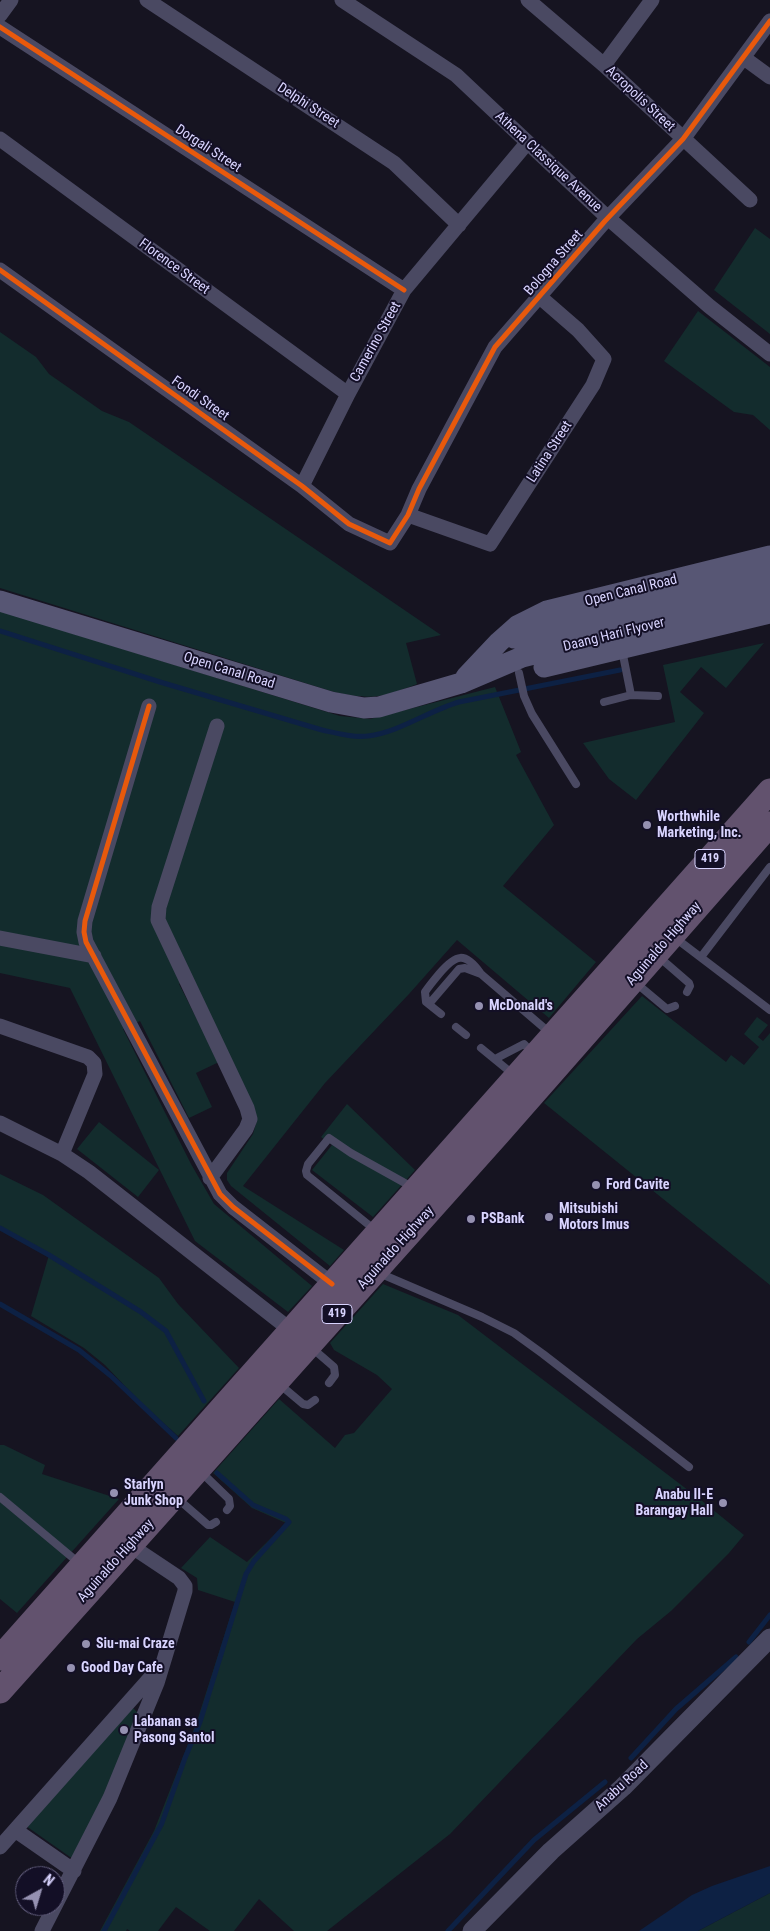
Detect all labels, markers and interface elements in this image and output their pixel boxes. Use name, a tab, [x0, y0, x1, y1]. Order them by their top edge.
street label: Acropolis Street	[602, 63, 678, 135]
street label: Delphi Street	[274, 80, 342, 132]
street label: Athena Classique Avenue	[491, 108, 605, 216]
street label: Dorgali Street	[172, 121, 244, 177]
street label: Bologna Street	[521, 227, 587, 299]
street label: Florence Street	[135, 236, 213, 298]
street label: Camerino Street	[347, 299, 405, 385]
street label: Fondi Street	[168, 373, 232, 425]
street label: Latina Street	[524, 418, 576, 486]
street label: Open Canal Road	[583, 571, 679, 611]
street label: Daang Hari Flyover	[562, 614, 666, 656]
street label: Open Canal Road	[181, 649, 277, 693]
place label: Worthwhile Marketing, Inc.	[657, 809, 742, 842]
marker: Worthwhile Marketing, Inc.	[641, 819, 653, 831]
road number: 419	[695, 850, 725, 869]
street label: Aguinaldo Highway	[623, 899, 705, 989]
place label: McDonald's	[489, 998, 553, 1014]
marker: McDonald's	[473, 1000, 485, 1012]
place label: Ford Cavite	[606, 1177, 669, 1193]
marker: Ford Cavite	[590, 1179, 602, 1191]
place label: Mitsubishi Motors Imus	[559, 1201, 629, 1234]
street label: Aguinaldo Highway	[354, 1203, 438, 1293]
place label: PSBank	[481, 1211, 525, 1227]
marker: Mitsubishi Motors Imus	[543, 1211, 555, 1223]
marker: PSBank	[465, 1213, 477, 1225]
road number: 419	[322, 1305, 352, 1324]
place label: Starlyn Junk Shop	[124, 1477, 183, 1510]
marker: Starlyn Junk Shop	[108, 1487, 120, 1499]
place label: Anabu II-E Barangay Hall	[635, 1487, 713, 1520]
marker: Anabu II-E Barangay Hall	[717, 1497, 729, 1509]
street label: Aguinaldo Highway	[74, 1516, 158, 1606]
place label: Siu-mai Craze	[96, 1636, 175, 1652]
marker: Siu-mai Craze	[80, 1638, 92, 1650]
place label: Good Day Cafe	[81, 1660, 163, 1676]
marker: Good Day Cafe	[65, 1662, 77, 1674]
place label: Labanan sa Pasong Santol	[134, 1714, 215, 1746]
marker: Labanan sa Pasong Santol	[118, 1724, 130, 1736]
street label: Anabu Road	[592, 1757, 652, 1815]
north arrow	[15, 1866, 65, 1916]
text: N	[40, 1871, 57, 1889]

